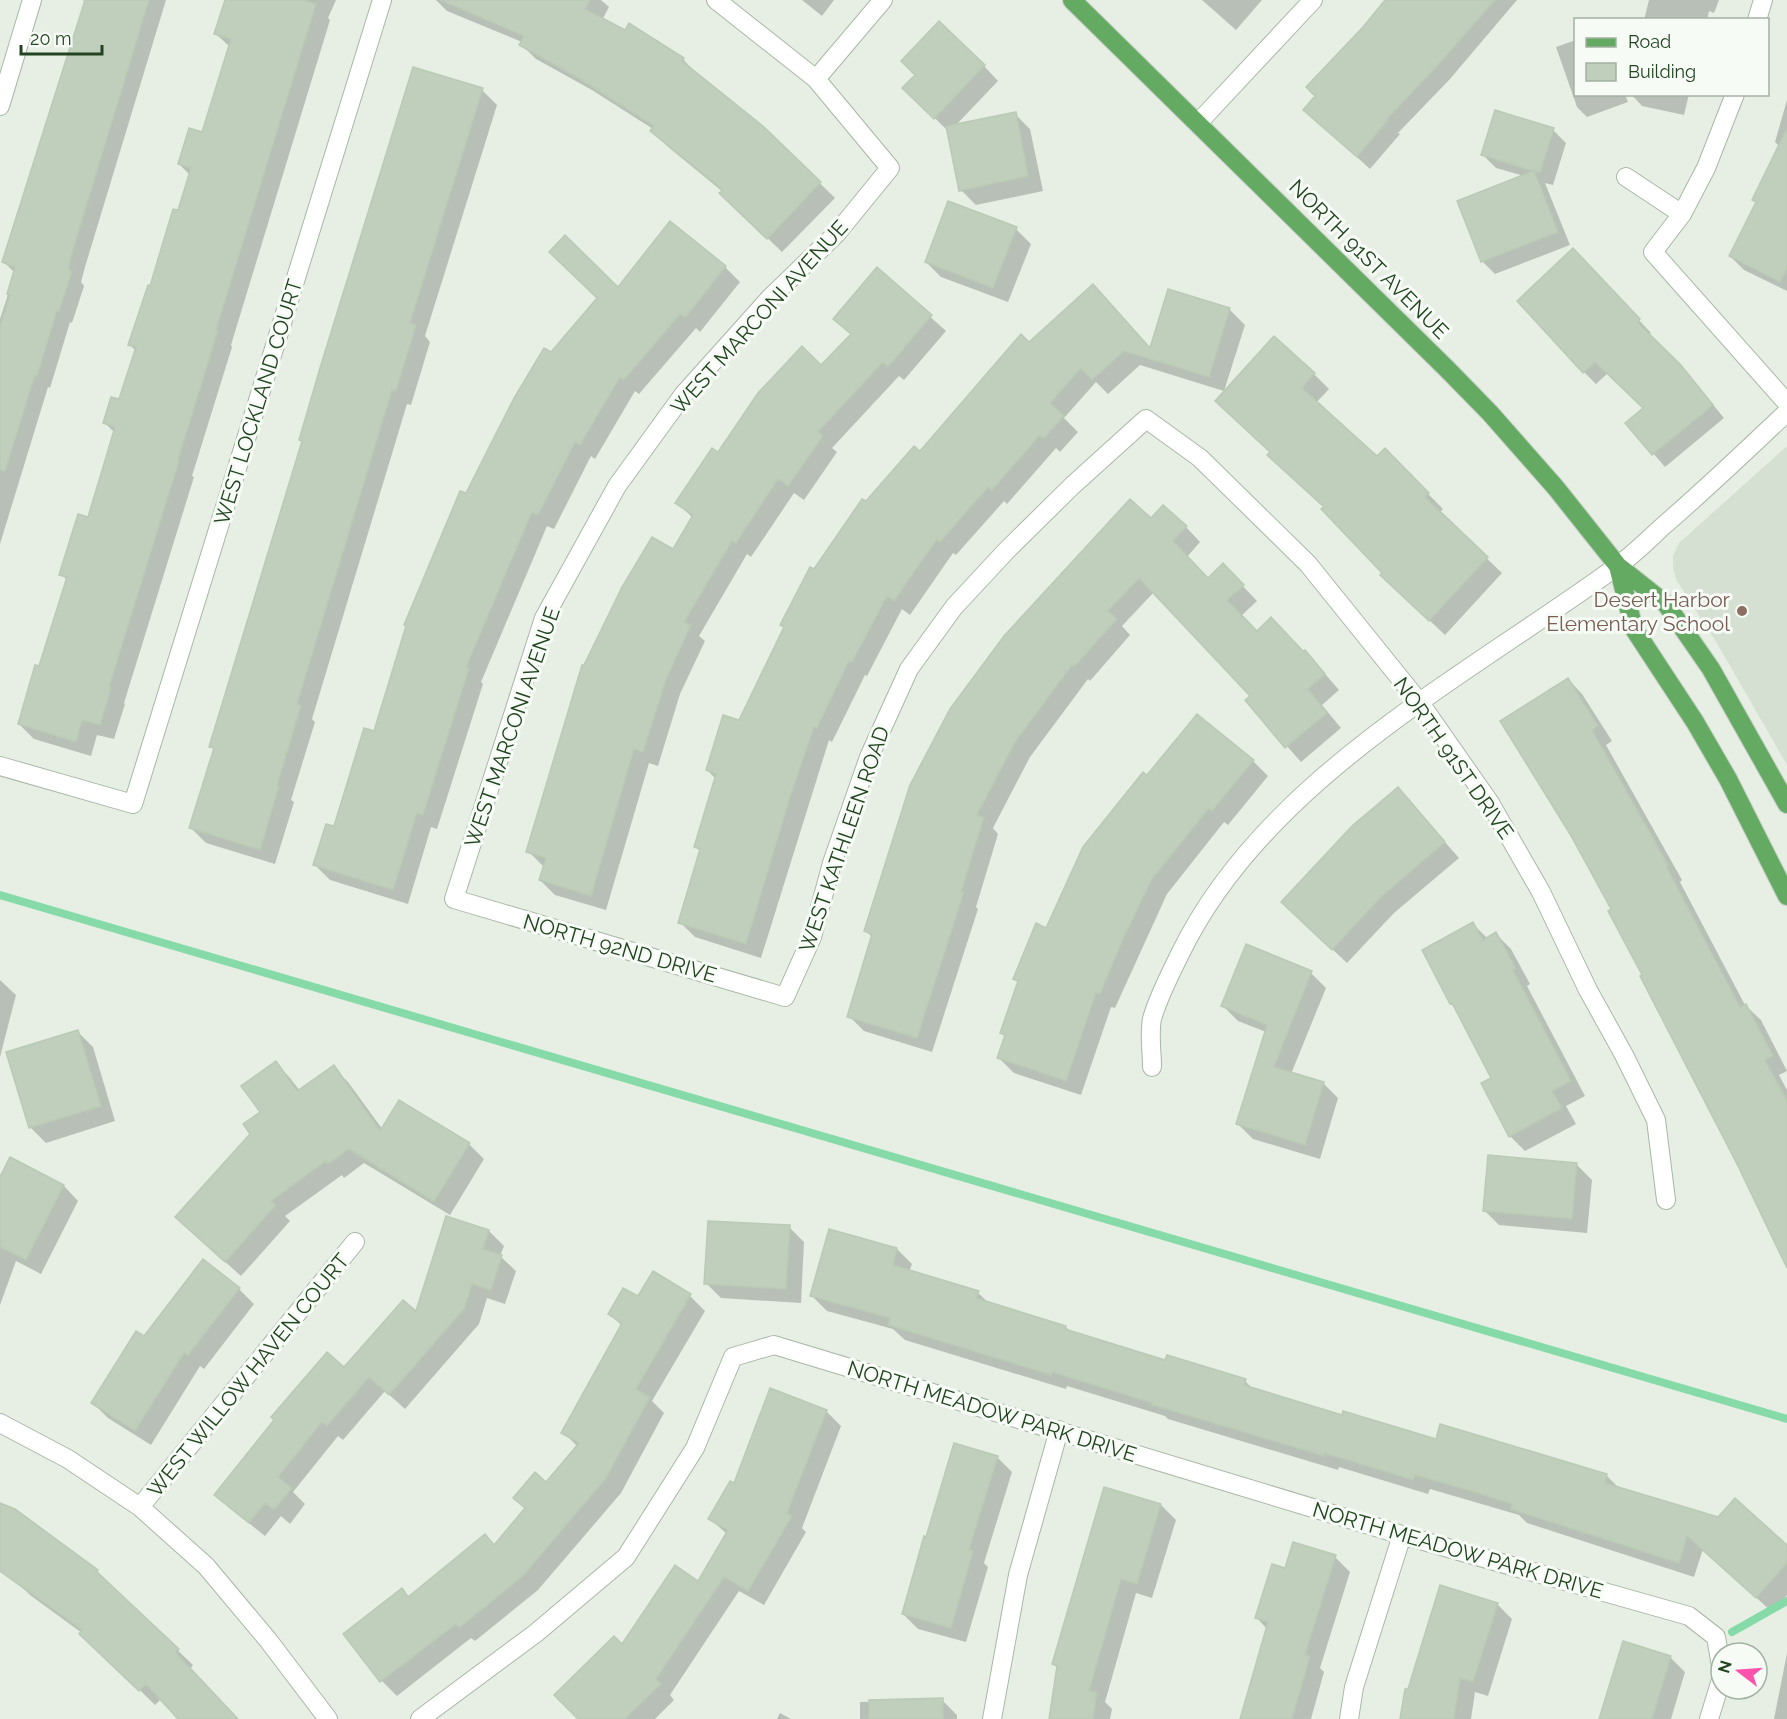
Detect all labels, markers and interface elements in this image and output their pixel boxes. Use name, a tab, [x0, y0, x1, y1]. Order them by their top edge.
scale bar	[21, 18, 102, 56]
legend	[1574, 18, 1769, 96]
text: 20 m	[30, 28, 72, 49]
text: Road	[1628, 31, 1671, 52]
text: Building	[1628, 61, 1696, 82]
street label: NORTH 91ST AVENUE	[1284, 174, 1454, 344]
street label: WEST MARCONI AVENUE	[665, 215, 853, 419]
street label: WEST LOCKLAND COURT	[209, 276, 307, 528]
place label: Desert Harbor Elementary School	[1546, 587, 1731, 636]
street label: WEST MARCONI AVENUE	[459, 604, 565, 850]
marker: Desert Harbor Elementary School	[1735, 604, 1749, 618]
street label: NORTH 91ST DRIVE	[1389, 672, 1519, 844]
street label: WEST KATHLEEN ROAD	[794, 723, 894, 955]
street label: NORTH 92ND DRIVE	[520, 908, 720, 988]
street label: WEST WILLOW HAVEN COURT	[142, 1248, 354, 1502]
street label: NORTH MEADOW PARK DRIVE	[844, 1355, 1140, 1467]
street label: NORTH MEADOW PARK DRIVE	[1310, 1497, 1606, 1603]
north arrow	[1709, 1641, 1769, 1701]
text: N	[1714, 1658, 1736, 1675]

